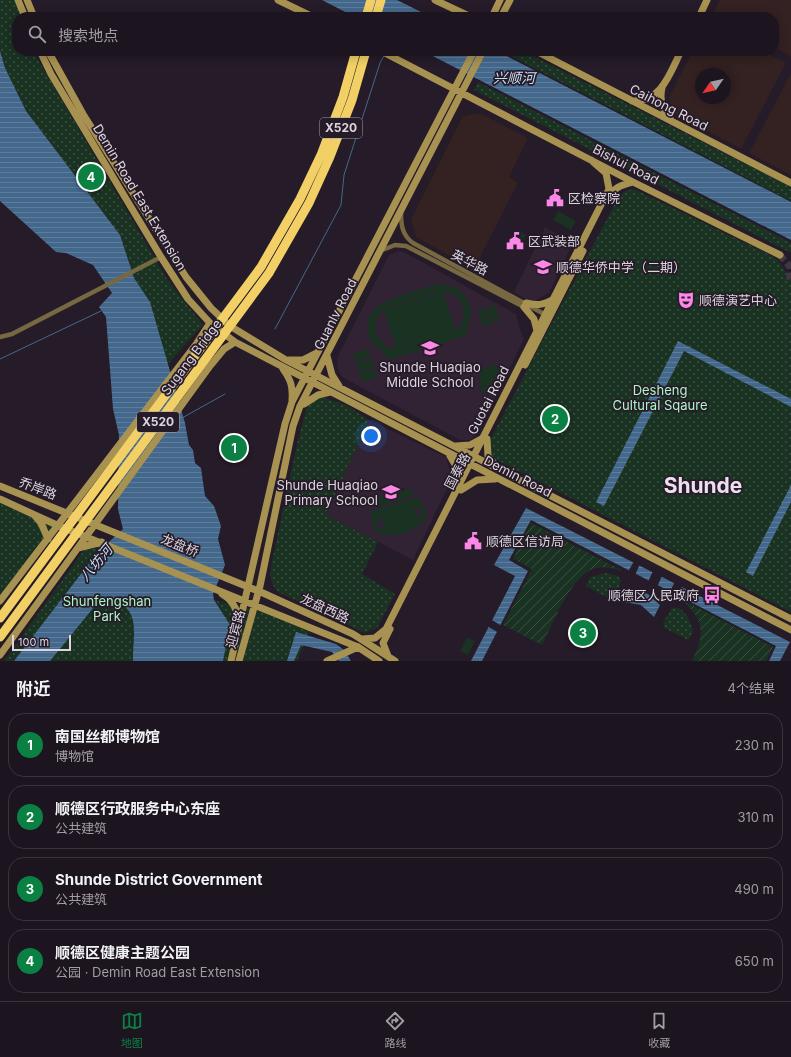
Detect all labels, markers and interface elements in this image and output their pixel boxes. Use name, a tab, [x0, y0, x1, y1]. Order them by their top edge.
search box	[12, 12, 779, 56]
icon: search	[26, 23, 48, 45]
text: 搜索地点	[58, 26, 118, 45]
north arrow	[695, 68, 731, 104]
water label: 兴顺河	[493, 69, 538, 86]
street label: Caihong Road	[627, 80, 711, 134]
road number: X520	[320, 118, 362, 138]
street label: Demin Road East Extension	[90, 121, 190, 273]
street label: Bishui Road	[590, 141, 662, 187]
pin: 4	[78, 162, 104, 192]
public building icon: 区检察院	[545, 188, 565, 208]
place label: 区检察院	[568, 190, 620, 206]
public building icon: 区武装部	[505, 231, 525, 251]
place label: 区武装部	[528, 233, 580, 249]
street label: 英华路	[449, 246, 491, 278]
school or university icon: 顺德华侨中学（二期）	[533, 257, 553, 277]
place label: 顺德华侨中学（二期）	[556, 259, 686, 275]
street label: Guanlv Road	[310, 276, 360, 352]
theatre icon: 顺德演艺中心	[676, 290, 696, 310]
place label: 顺德演艺中心	[699, 292, 777, 308]
street label: Sugang Bridge	[157, 316, 225, 398]
school or university icon: Shunde Huaqiao Middle School	[420, 338, 440, 358]
place label: Shunde Huaqiao Middle School	[379, 359, 481, 390]
street label: Guotai Road	[464, 363, 512, 437]
park label: Desheng Cultural Sqaure	[612, 382, 708, 413]
pin: 2	[542, 404, 568, 434]
road number: X520	[137, 412, 179, 432]
your location	[361, 426, 381, 446]
pin: 1	[221, 433, 247, 463]
street label: 国泰路	[441, 450, 473, 492]
street label: Demin Road	[481, 452, 555, 500]
district label: Shunde	[664, 473, 742, 498]
street label: 乔岸路	[17, 474, 59, 502]
place label: Shunde Huaqiao Primary School	[277, 477, 378, 508]
school or university icon: Shunde Huaqiao Primary School	[381, 482, 401, 502]
street label: 龙盘桥	[159, 530, 201, 560]
public building icon: 顺德区信访局	[463, 531, 483, 551]
place label: 顺德区信访局	[486, 533, 564, 549]
water label: 八坊河	[76, 539, 118, 584]
bus stop icon: 顺德区人民政府	[702, 585, 722, 605]
place label: 顺德区人民政府	[608, 587, 699, 603]
street label: 龙盘西路	[298, 590, 352, 626]
park label: Shunfengshan Park	[63, 593, 151, 624]
street label: 迎宾路	[222, 608, 248, 650]
pin: 3	[570, 618, 596, 648]
scale bar	[12, 633, 71, 652]
text: 100 m	[18, 635, 49, 649]
text: 附近	[16, 679, 50, 699]
text: 4个结果	[728, 680, 775, 696]
text: 南国丝都博物馆	[55, 727, 160, 746]
text: 1	[27, 737, 33, 753]
text: 230 m	[735, 737, 774, 753]
text: 博物馆	[55, 748, 94, 764]
text: 顺德区行政服务中心东座	[55, 799, 220, 818]
text: 2	[26, 809, 34, 825]
text: 310 m	[737, 809, 774, 825]
text: 公共建筑	[55, 820, 107, 836]
text: Shunde District Government	[55, 870, 263, 889]
text: 3	[26, 881, 34, 897]
text: 490 m	[734, 881, 774, 897]
text: 公共建筑	[55, 891, 107, 907]
text: 顺德区健康主题公园	[55, 943, 190, 962]
text: 4	[26, 953, 34, 969]
text: 650 m	[735, 953, 774, 969]
text: 公园 · Demin Road East Extension	[55, 964, 260, 980]
tab: 地图	[121, 1010, 143, 1050]
tab: 路线	[384, 1010, 406, 1050]
tab: 收藏	[648, 1010, 670, 1050]

